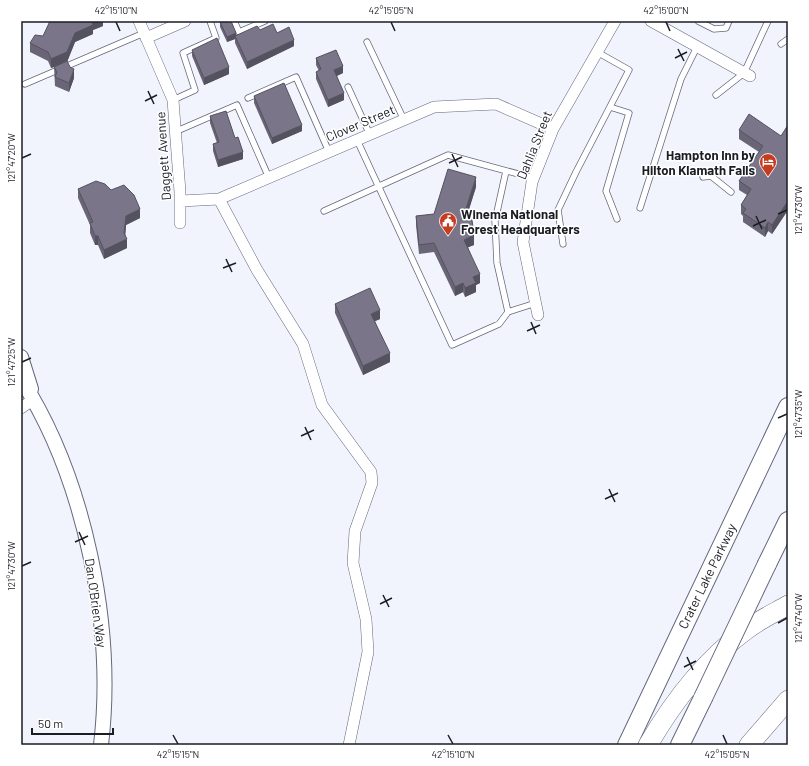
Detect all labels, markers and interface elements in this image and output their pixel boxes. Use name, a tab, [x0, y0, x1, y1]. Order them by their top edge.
text: 42°15'10"N	[94, 4, 138, 16]
text: 42°15'05"N	[369, 4, 413, 16]
text: 42°15'00"N	[643, 4, 689, 16]
street label: Clover Street	[323, 101, 397, 145]
street label: Dahlia Street	[513, 108, 555, 182]
street label: Daggett Avenue	[152, 111, 174, 201]
text: 121°47'20"W	[5, 133, 17, 183]
place label: Hampton Inn by Hilton Klamath Falls	[642, 147, 755, 178]
hotel icon: Hampton Inn by Hilton Klamath Falls	[758, 152, 778, 177]
text: 121°47'30"W	[792, 185, 804, 235]
place label: Winema National Forest Headquarters	[461, 206, 580, 237]
public building icon: Winema National Forest Headquarters	[438, 211, 458, 236]
text: 121°47'25"W	[5, 337, 17, 387]
text: 121°47'35"W	[792, 389, 804, 439]
street label: Crater Lake Parkway	[675, 521, 739, 631]
text: 121°47'30"W	[5, 541, 17, 591]
street label: Dan O'Brien Way	[82, 557, 110, 649]
text: 121°47'40"W	[792, 593, 804, 643]
scale bar	[32, 710, 113, 736]
text: 50 m	[38, 716, 63, 730]
text: 42°15'15"N	[157, 748, 199, 760]
text: 42°15'10"N	[431, 748, 475, 760]
text: 42°15'05"N	[705, 748, 749, 760]

